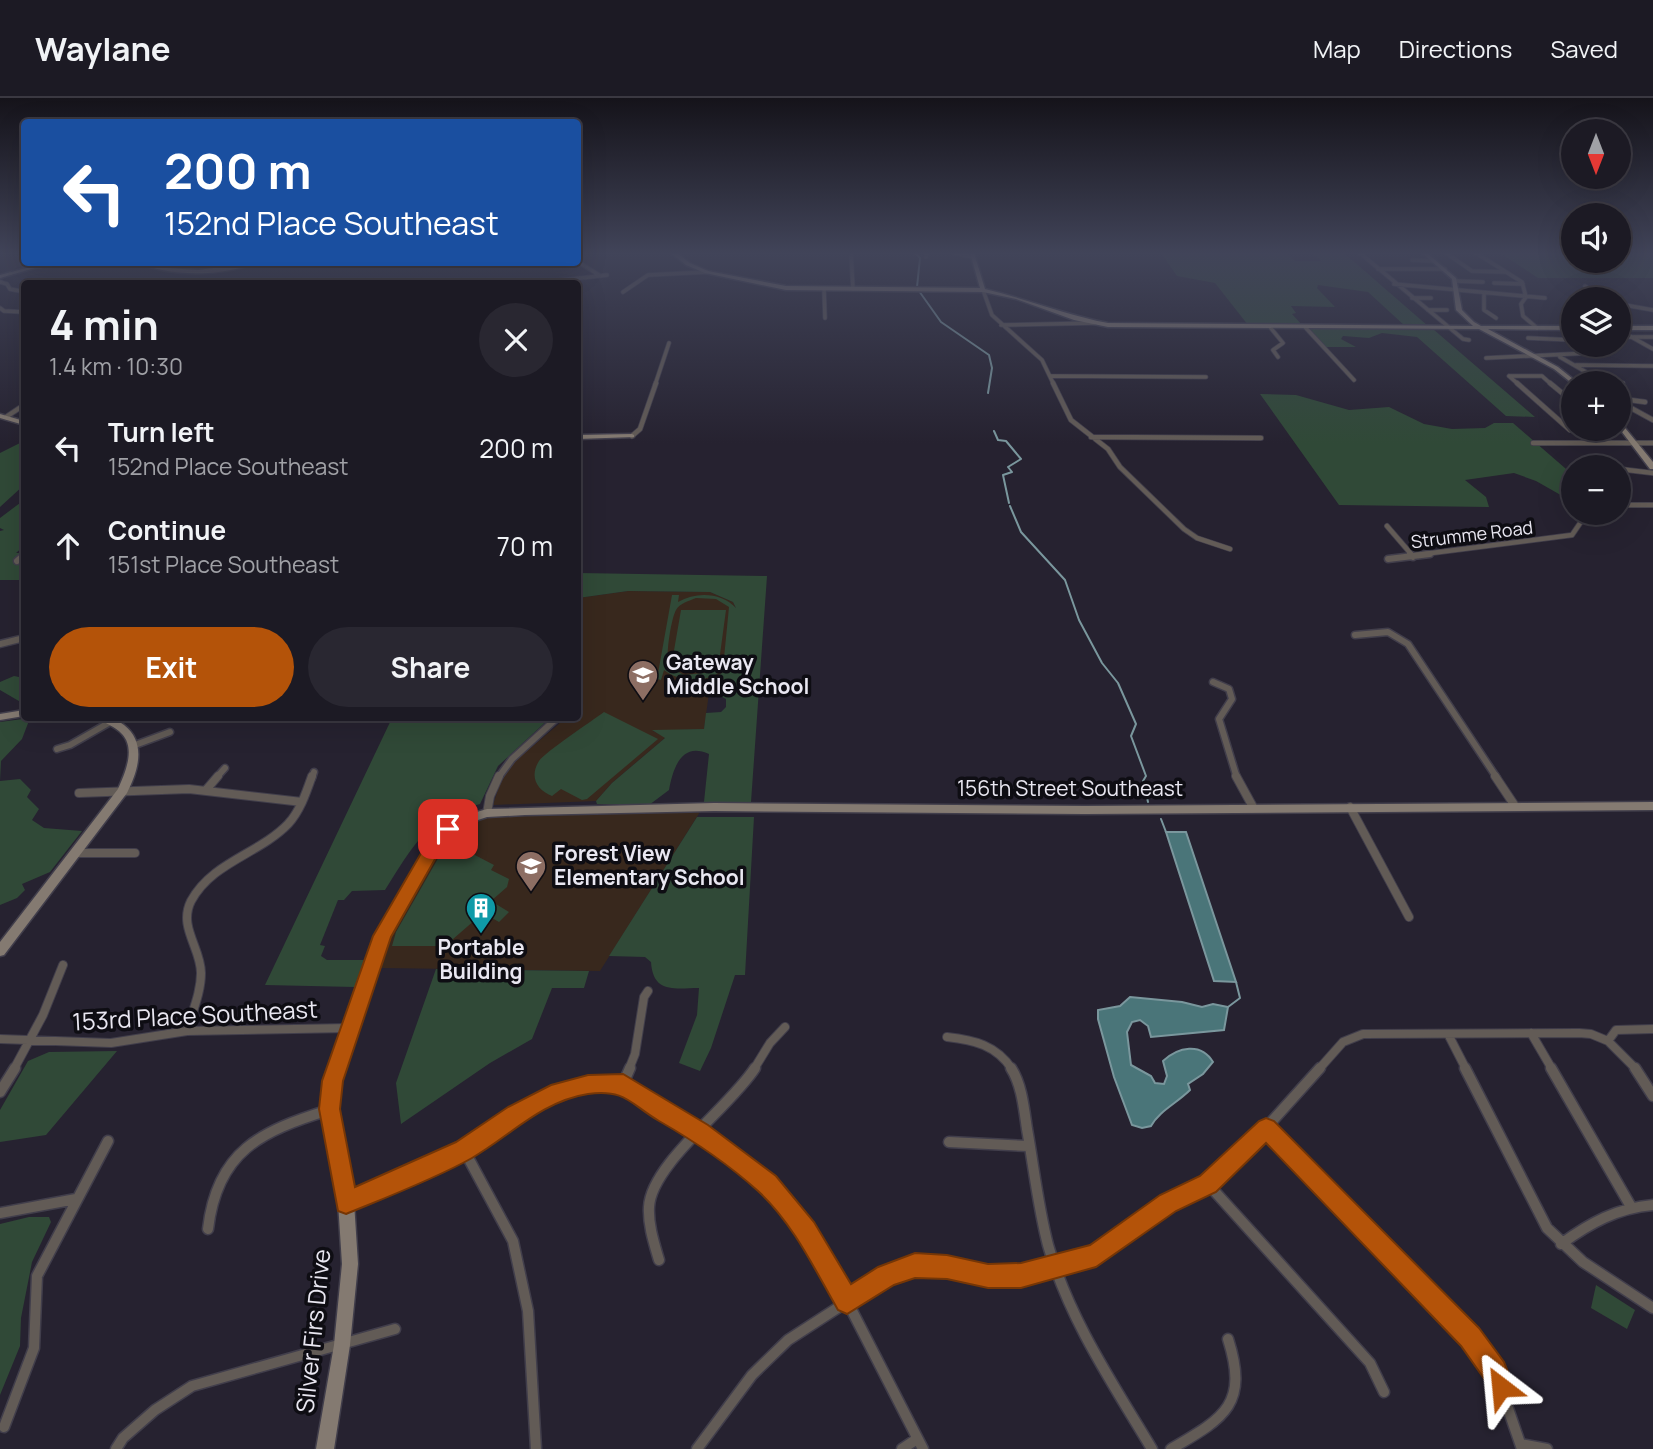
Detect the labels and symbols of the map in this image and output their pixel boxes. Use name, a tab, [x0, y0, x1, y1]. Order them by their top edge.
north arrow	[1561, 119, 1631, 189]
street label: Strumme Road	[1409, 515, 1534, 553]
place label: Gateway Middle School	[666, 648, 809, 700]
school or university icon: Gateway Middle School	[626, 658, 660, 702]
street label: 156th Street Southeast	[957, 774, 1183, 802]
pin	[418, 799, 478, 859]
place label: Forest View Elementary School	[554, 839, 745, 891]
school or university icon: Forest View Elementary School	[514, 849, 548, 893]
building icon: Portable Building	[464, 891, 498, 935]
place label: Portable Building	[437, 933, 525, 985]
street label: 153rd Place Southeast	[71, 992, 318, 1037]
street label: Silver Firs Drive	[287, 1247, 338, 1414]
position arrow	[1464, 1350, 1538, 1424]

